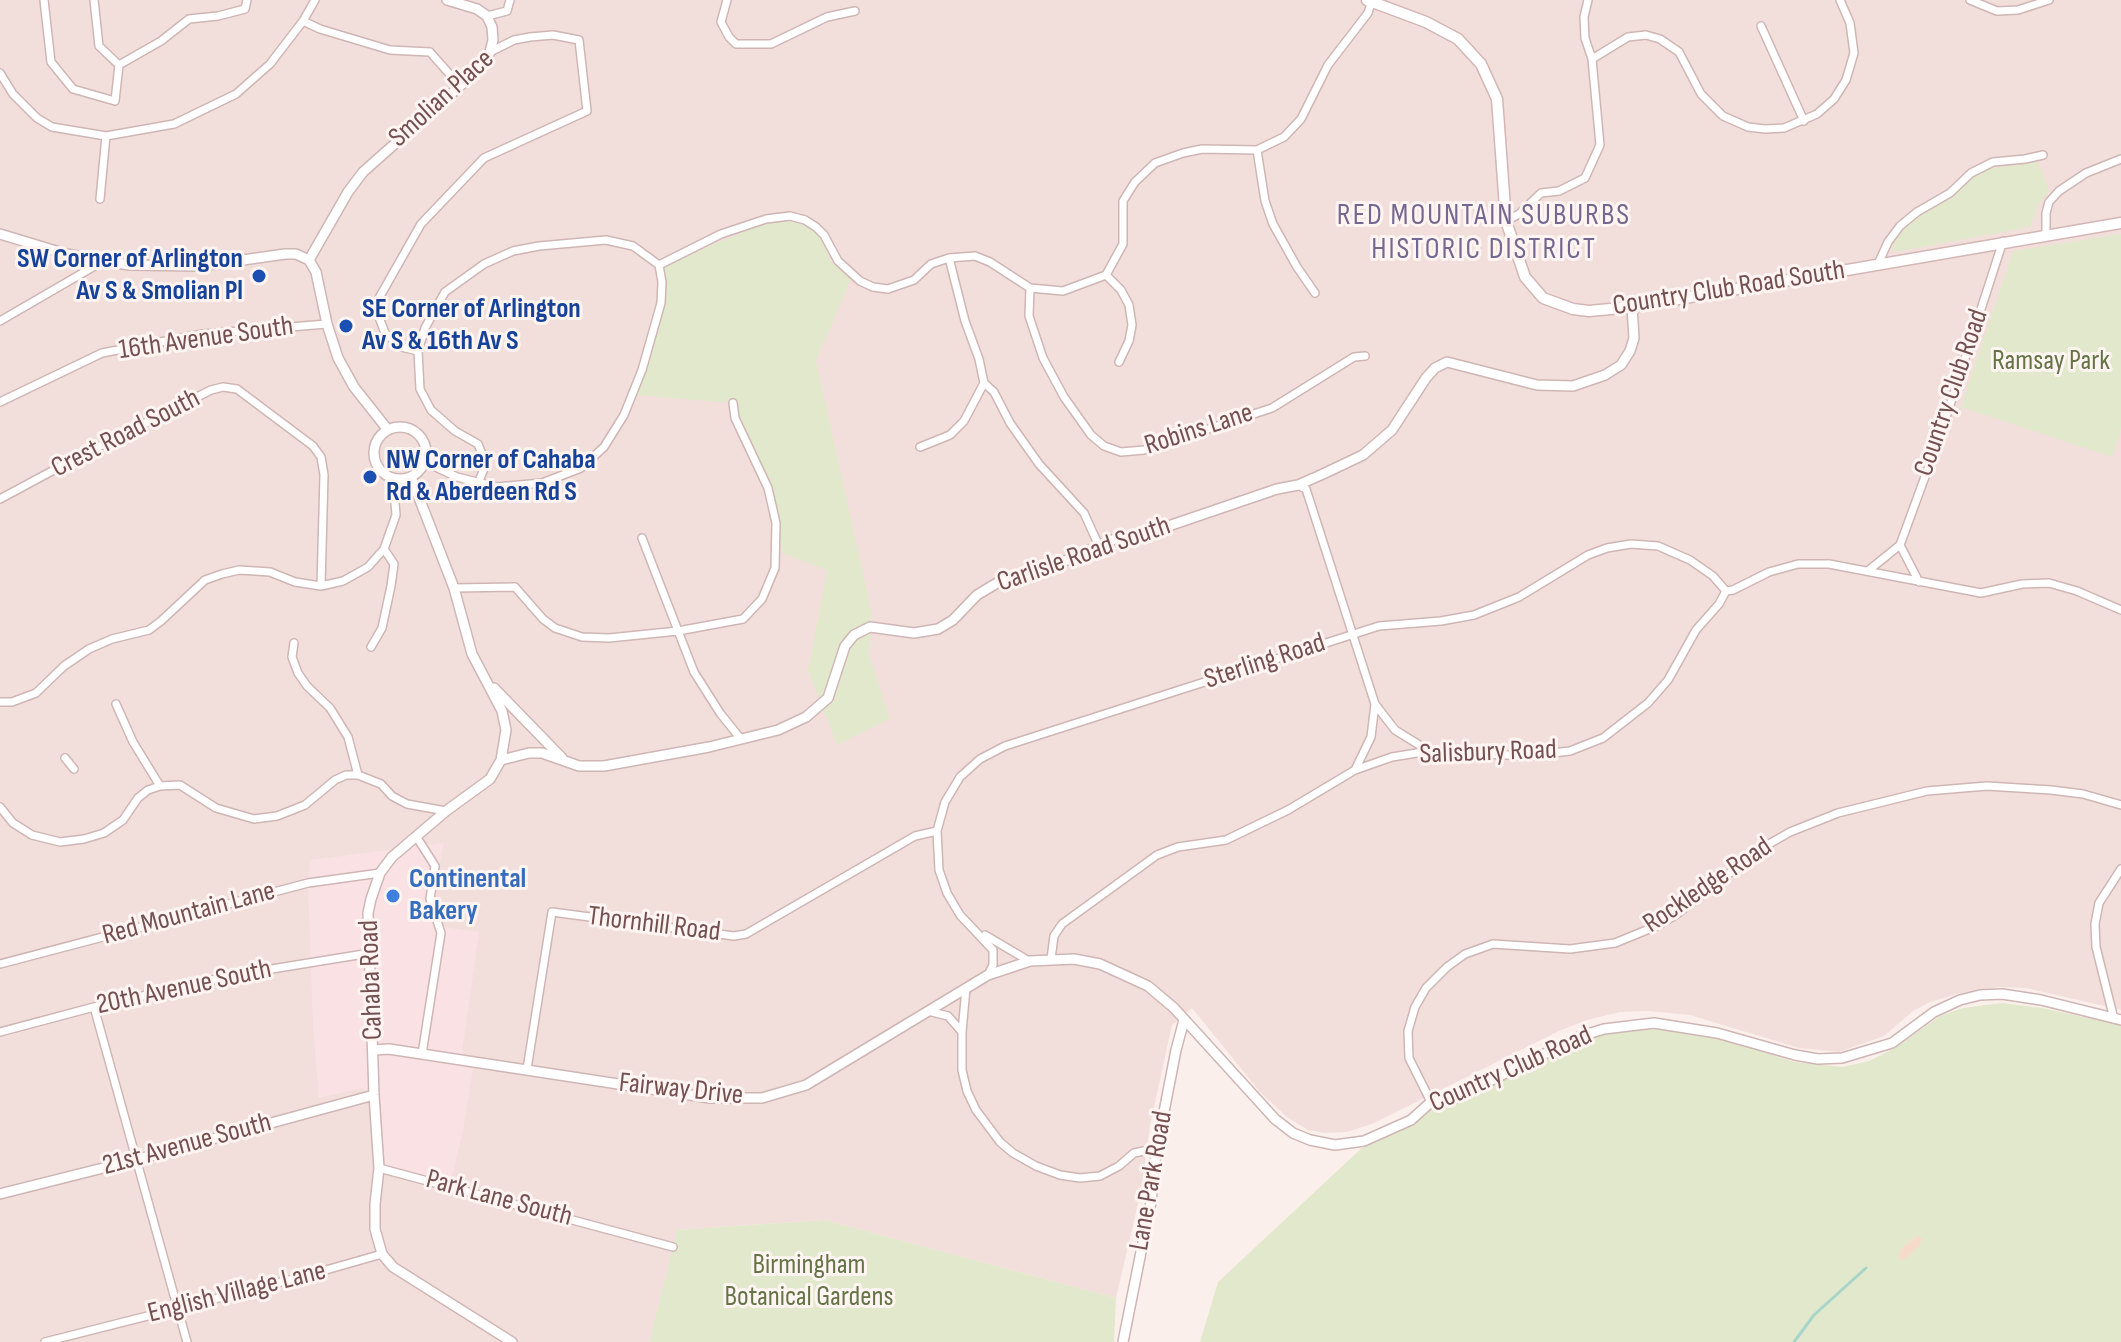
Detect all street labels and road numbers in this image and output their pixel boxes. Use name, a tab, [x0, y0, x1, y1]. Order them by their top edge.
street label: Smolian Place	[382, 43, 502, 155]
street label: Country Club Road South	[1611, 254, 1847, 324]
street label: Country Club Road	[1908, 305, 1996, 481]
street label: 16th Avenue South	[117, 310, 295, 368]
street label: Crest Road South	[46, 382, 206, 486]
street label: Robins Lane	[1141, 397, 1257, 463]
street label: Carlisle Road South	[993, 510, 1175, 600]
street label: Sterling Road	[1200, 627, 1330, 697]
street label: Salisbury Road	[1419, 734, 1557, 772]
street label: Rockledge Road	[1637, 831, 1779, 941]
street label: Red Mountain Lane	[99, 875, 279, 953]
street label: Thornhill Road	[586, 900, 722, 950]
street label: Cahaba Road	[353, 919, 391, 1041]
street label: 20th Avenue South	[94, 953, 274, 1023]
street label: Country Club Road	[1425, 1019, 1597, 1121]
street label: Fairway Drive	[617, 1067, 745, 1113]
street label: 21st Avenue South	[99, 1106, 275, 1184]
street label: Lane Park Road	[1123, 1109, 1181, 1253]
street label: Park Lane South	[422, 1163, 576, 1235]
street label: English Village Lane	[144, 1255, 330, 1331]

